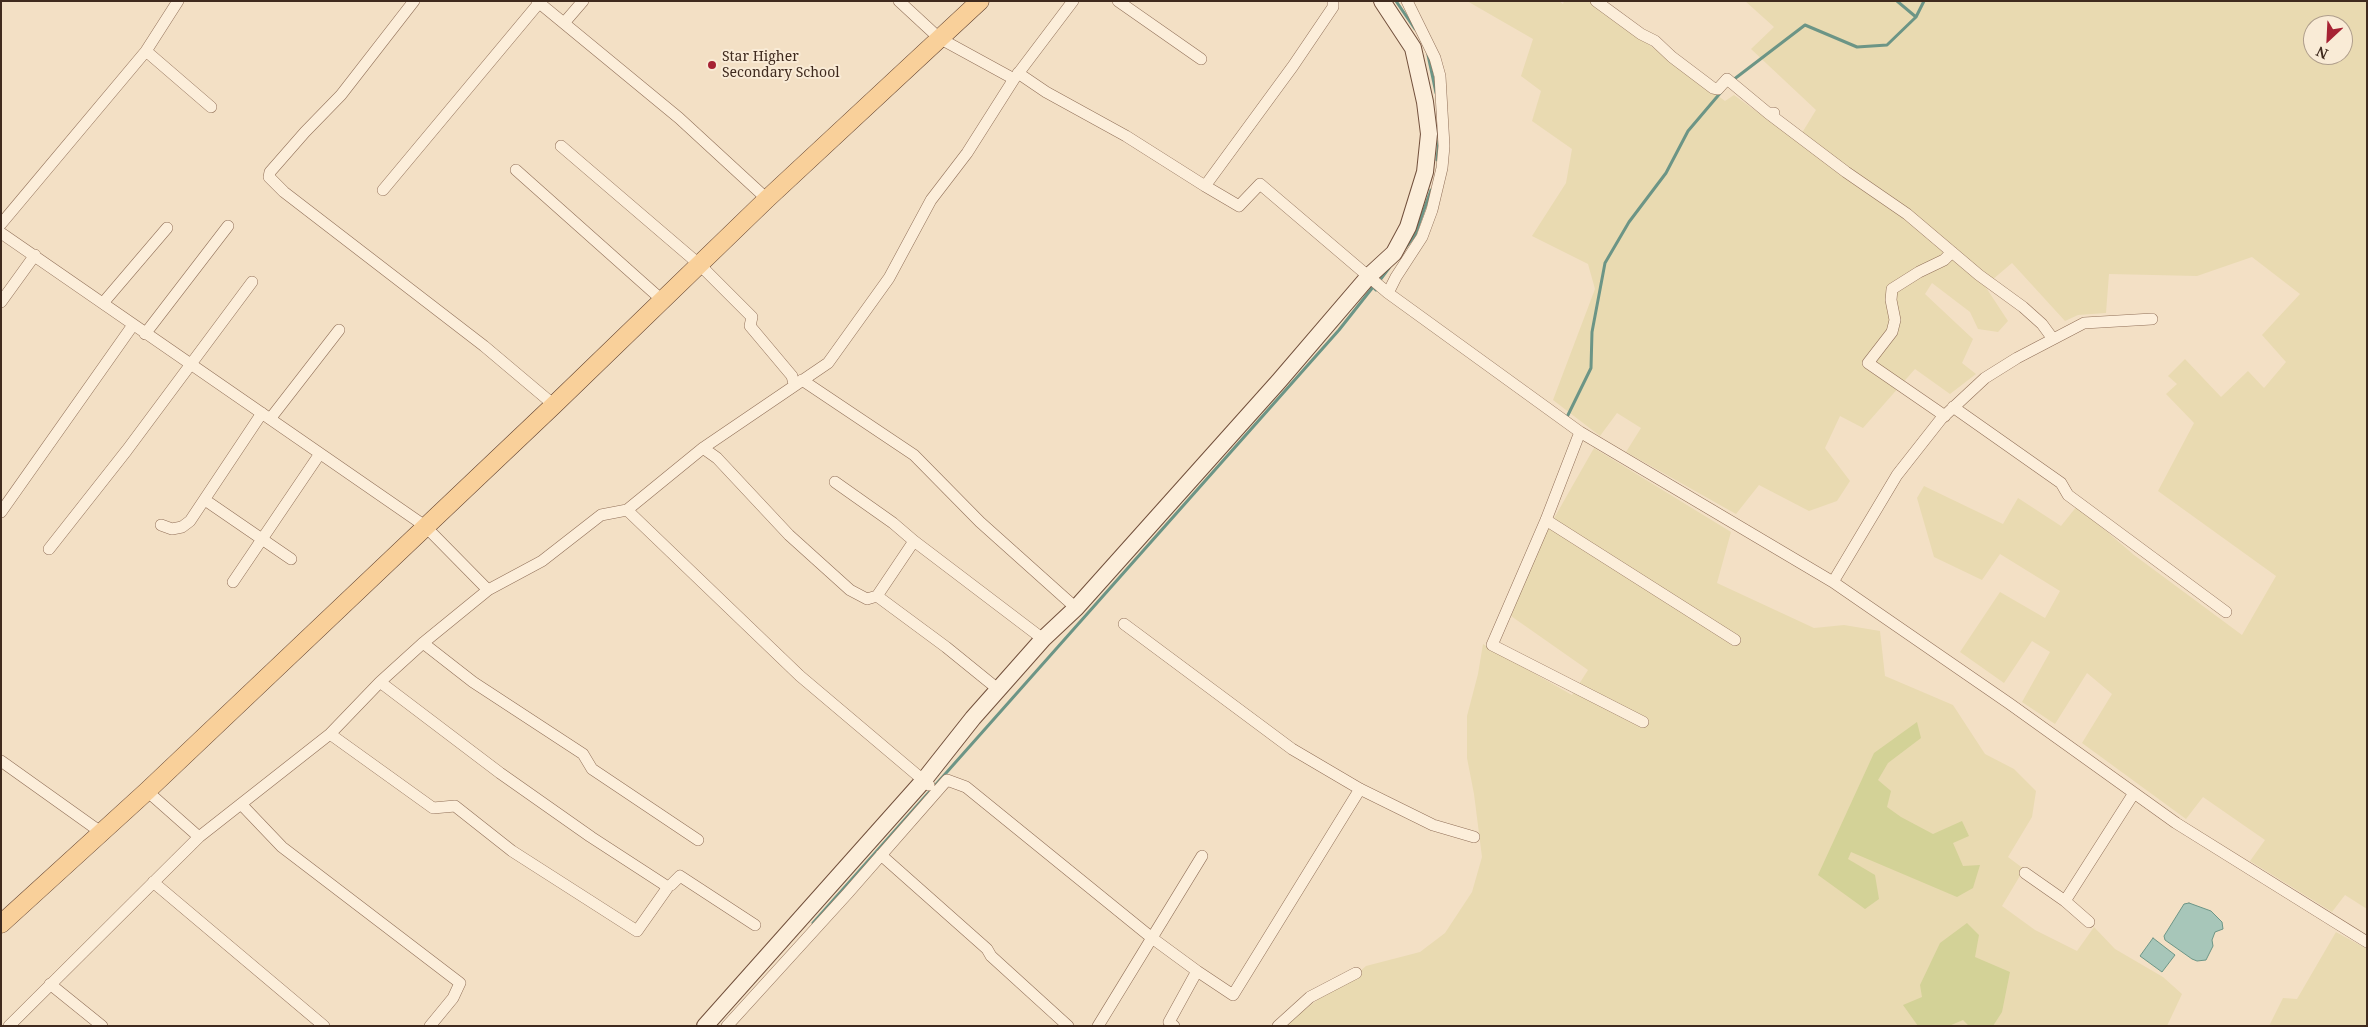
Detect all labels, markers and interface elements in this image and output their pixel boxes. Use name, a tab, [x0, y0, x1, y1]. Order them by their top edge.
north arrow	[2303, 15, 2353, 65]
text: N	[2313, 42, 2331, 64]
place label: Star Higher Secondary School	[722, 49, 840, 82]
marker: Star Higher Secondary School	[706, 59, 718, 71]

